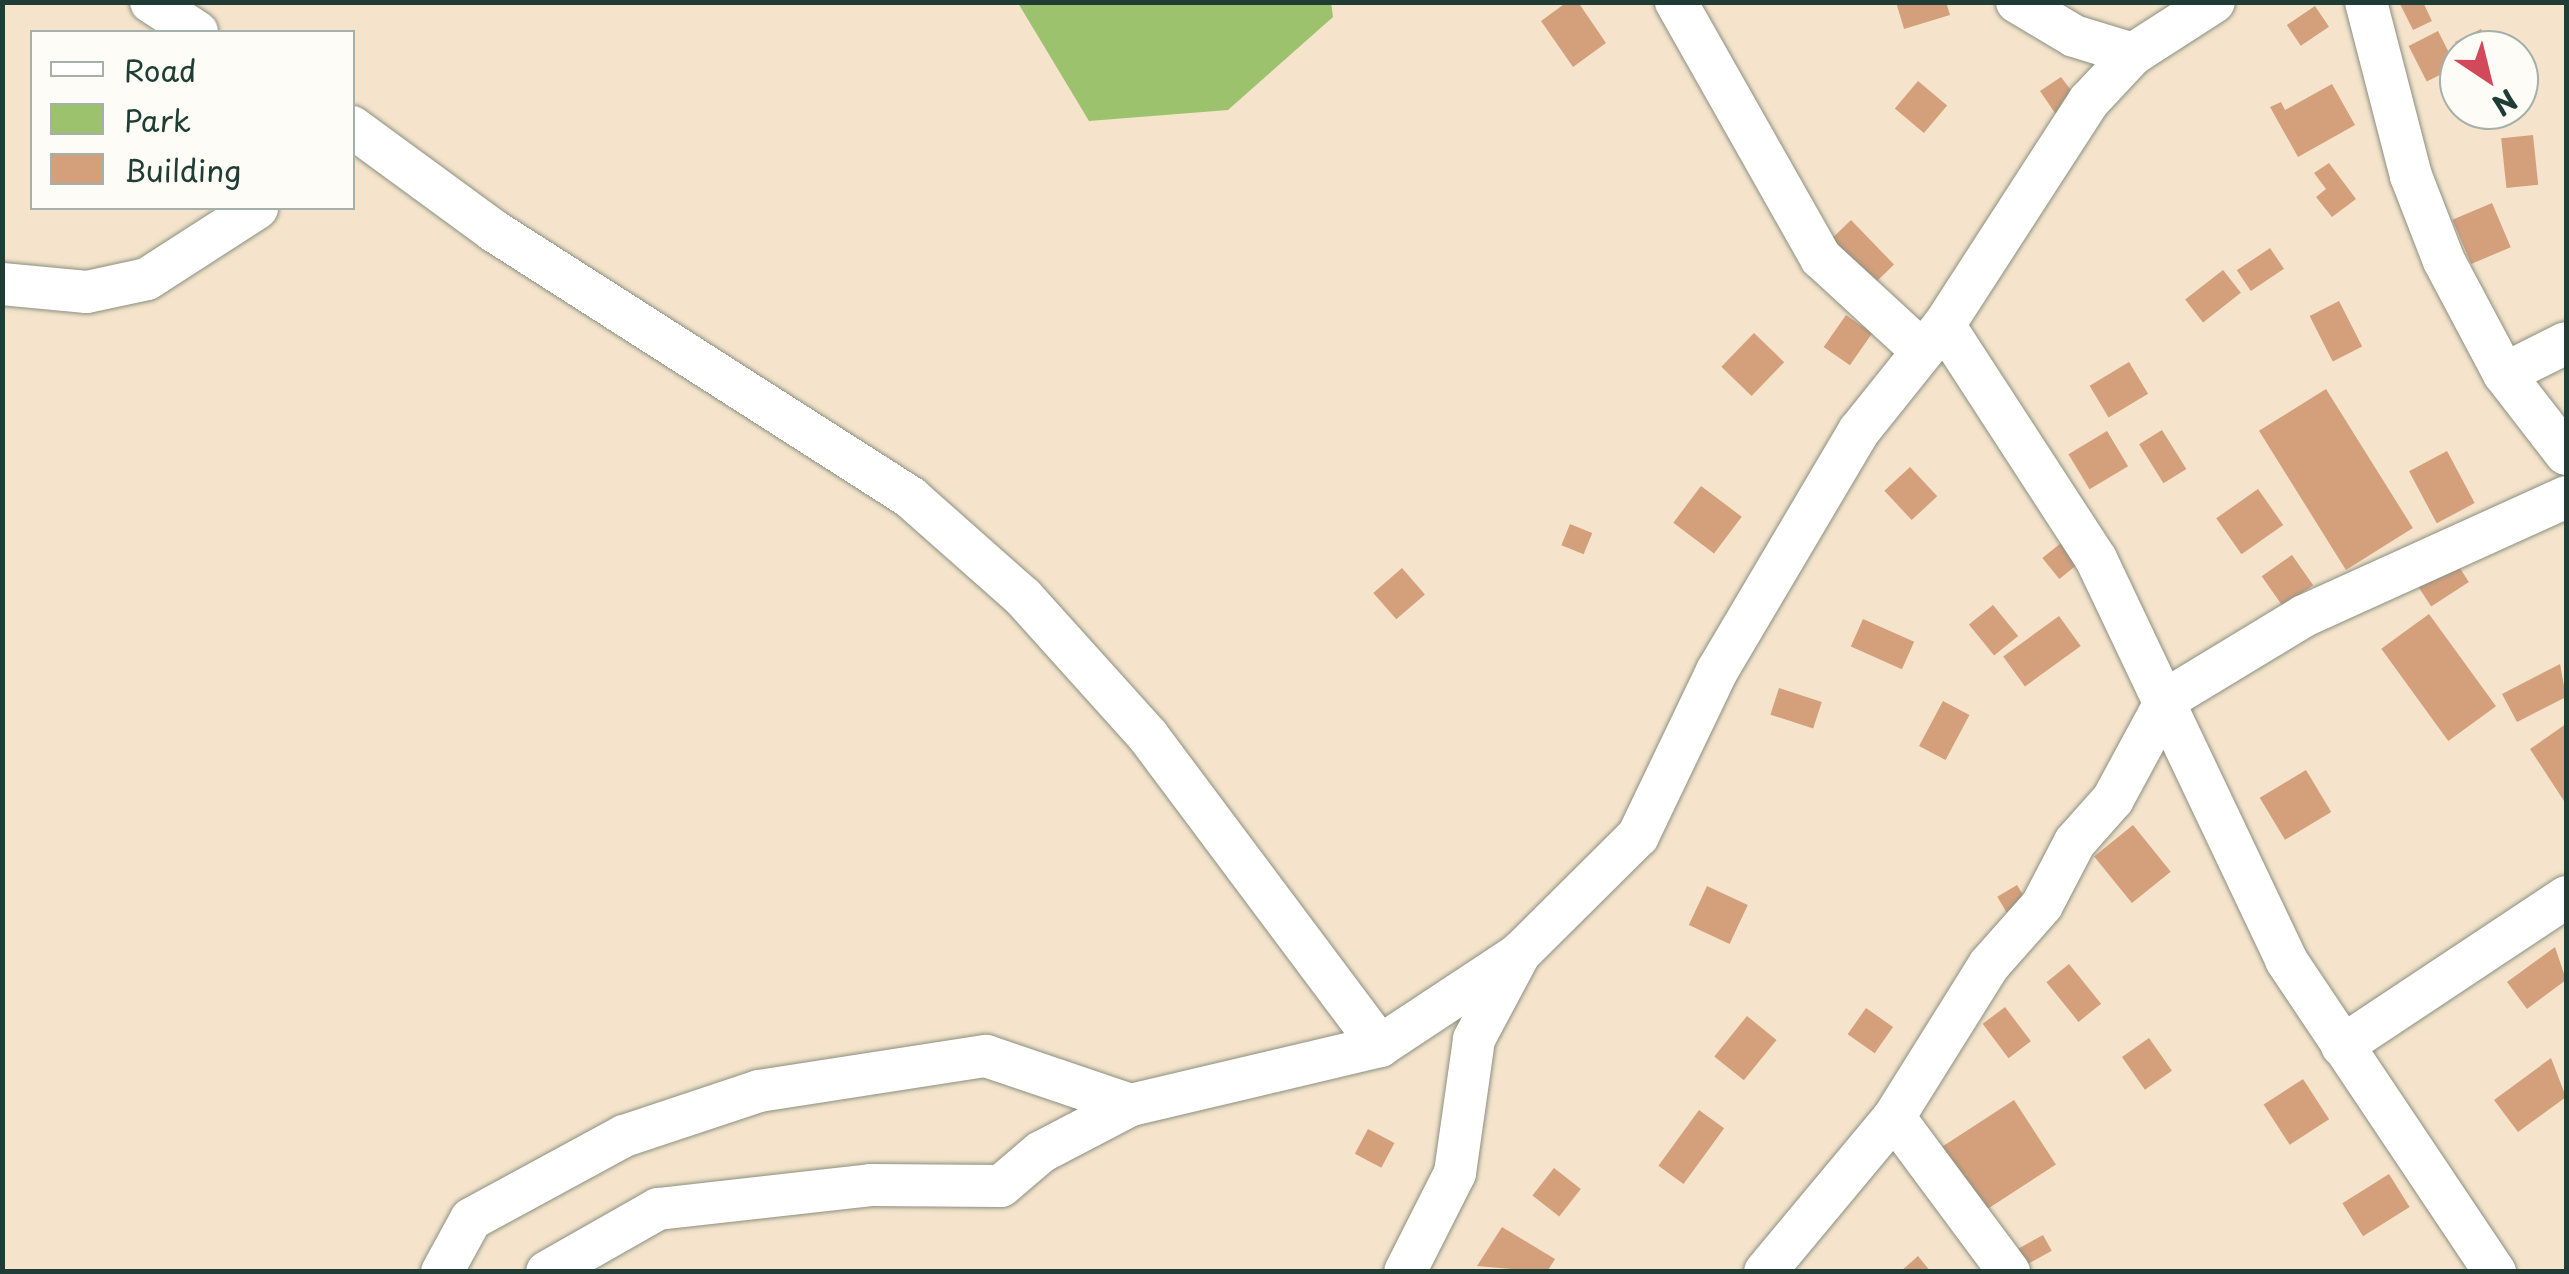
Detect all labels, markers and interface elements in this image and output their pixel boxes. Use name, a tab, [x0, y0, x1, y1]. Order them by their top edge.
legend	[30, 30, 355, 210]
north arrow	[2439, 30, 2539, 130]
text: Road	[124, 47, 197, 92]
text: N	[2484, 79, 2527, 127]
text: Park	[124, 97, 191, 142]
text: Building	[124, 147, 241, 192]

